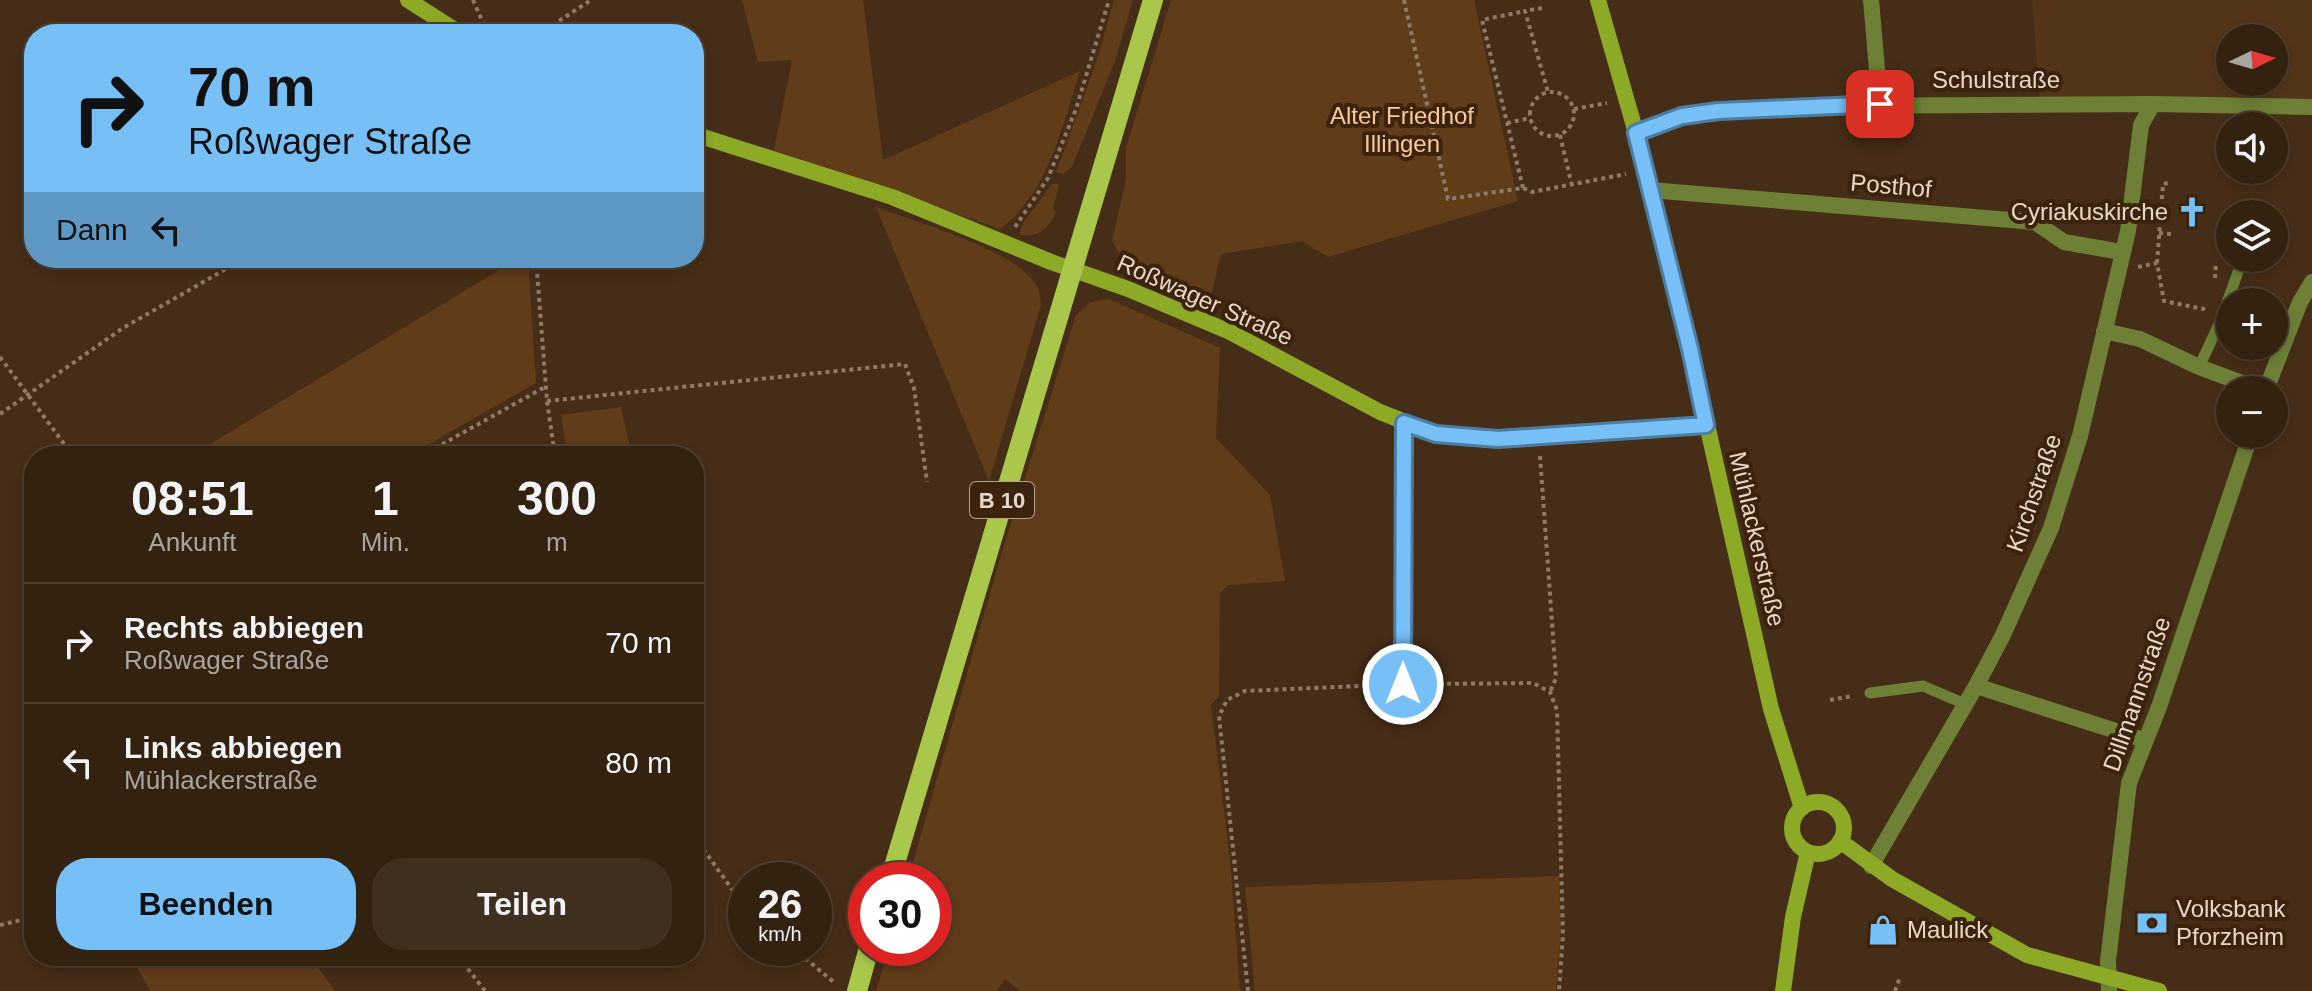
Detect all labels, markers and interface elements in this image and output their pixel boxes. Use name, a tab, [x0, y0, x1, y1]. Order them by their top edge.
north arrow	[2216, 24, 2288, 96]
map controls	[2216, 24, 2288, 448]
text: 70 m	[188, 55, 316, 118]
icon: right	[56, 56, 160, 160]
street label: Schulstraße	[1932, 66, 2060, 93]
pin	[1846, 70, 1914, 138]
icon: arrive	[1858, 82, 1902, 126]
park label: Alter Friedhof Illingen	[1330, 102, 1474, 157]
button: sound	[2216, 112, 2288, 184]
text: Roßwager Straße	[188, 121, 472, 162]
street label: Posthof	[1849, 169, 1933, 203]
church icon: Cyriakuskirche	[2175, 195, 2209, 229]
place label: Cyriakuskirche	[2011, 198, 2168, 225]
button: layers	[2216, 200, 2288, 272]
icon: left	[144, 208, 188, 252]
text: Dann	[56, 213, 128, 246]
street label: Roßwager Straße	[1113, 249, 1297, 350]
button: +	[2216, 288, 2288, 360]
button: −	[2216, 376, 2288, 448]
street label: Kirchstraße	[2001, 430, 2066, 555]
street label: Mühlackerstraße	[1724, 449, 1791, 629]
text: 08:51	[131, 472, 254, 525]
text: 1	[372, 472, 399, 525]
text: 300	[517, 472, 597, 525]
road number: B 10	[970, 482, 1034, 518]
text: Ankunft	[148, 527, 236, 557]
text: Min.	[361, 527, 410, 557]
text: m	[546, 527, 568, 557]
text: Rechts abbiegen	[124, 611, 364, 644]
street label: Dillmannstraße	[2097, 613, 2176, 775]
icon: right	[56, 621, 100, 665]
text: 70 m	[605, 626, 672, 659]
position arrow	[1361, 642, 1445, 726]
text: Roßwager Straße	[124, 645, 329, 675]
text: Links abbiegen	[124, 731, 342, 764]
icon: left	[56, 741, 100, 785]
text: 80 m	[605, 746, 672, 779]
text: Mühlackerstraße	[124, 765, 318, 795]
button: Beenden	[56, 858, 356, 950]
button: Teilen	[372, 858, 672, 950]
speed limit sign: 30	[848, 862, 952, 966]
text: 26	[758, 882, 802, 926]
place label: Volksbank Pforzheim	[2176, 895, 2286, 950]
bank icon: Volksbank Pforzheim	[2135, 906, 2169, 940]
shop icon: Maulick	[1866, 913, 1900, 947]
place label: Maulick	[1907, 916, 1989, 943]
text: km/h	[758, 923, 802, 945]

